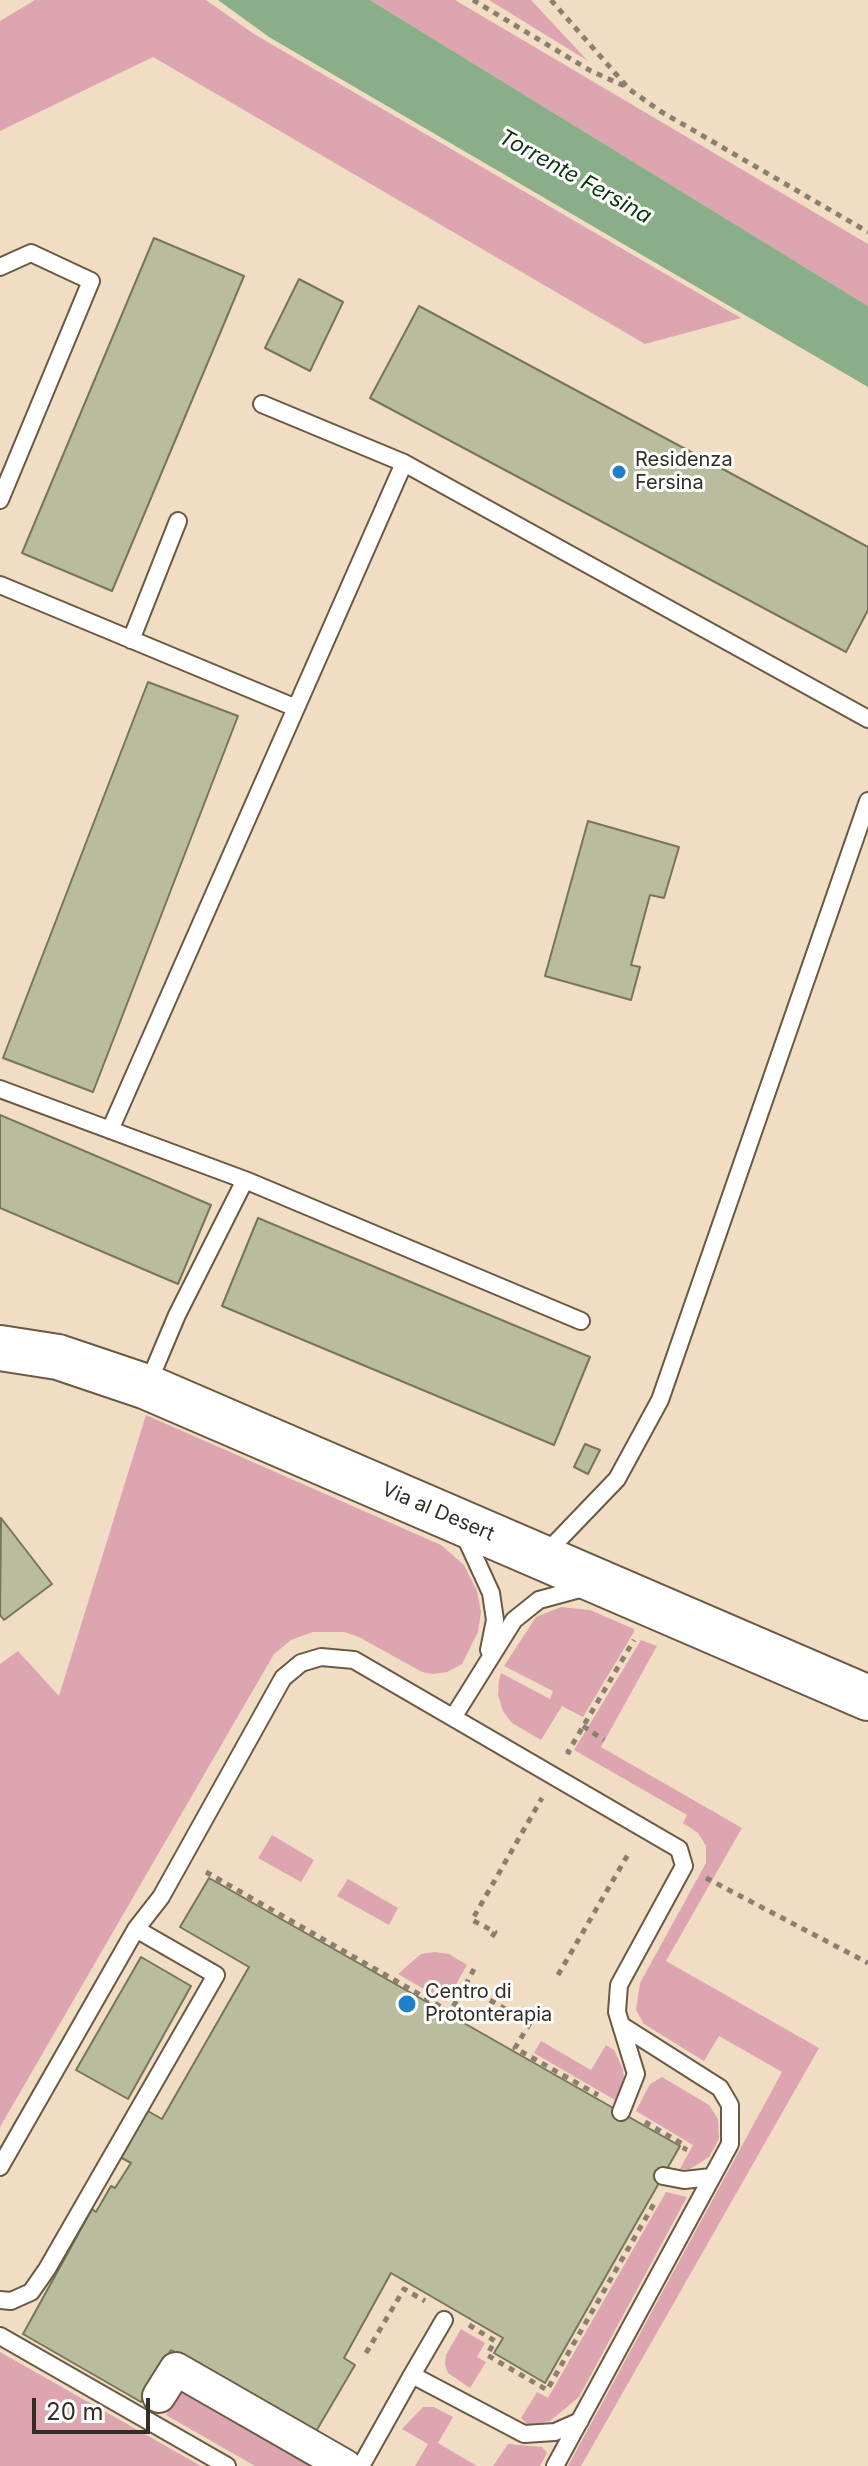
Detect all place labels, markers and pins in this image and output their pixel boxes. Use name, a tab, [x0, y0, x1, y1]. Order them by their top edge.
place label: Residenza Fersina	[635, 448, 733, 495]
marker: Residenza Fersina	[610, 463, 628, 481]
place label: Centro di Protonterapia	[425, 1980, 552, 2027]
marker: Centro di Protonterapia	[396, 1993, 418, 2015]

